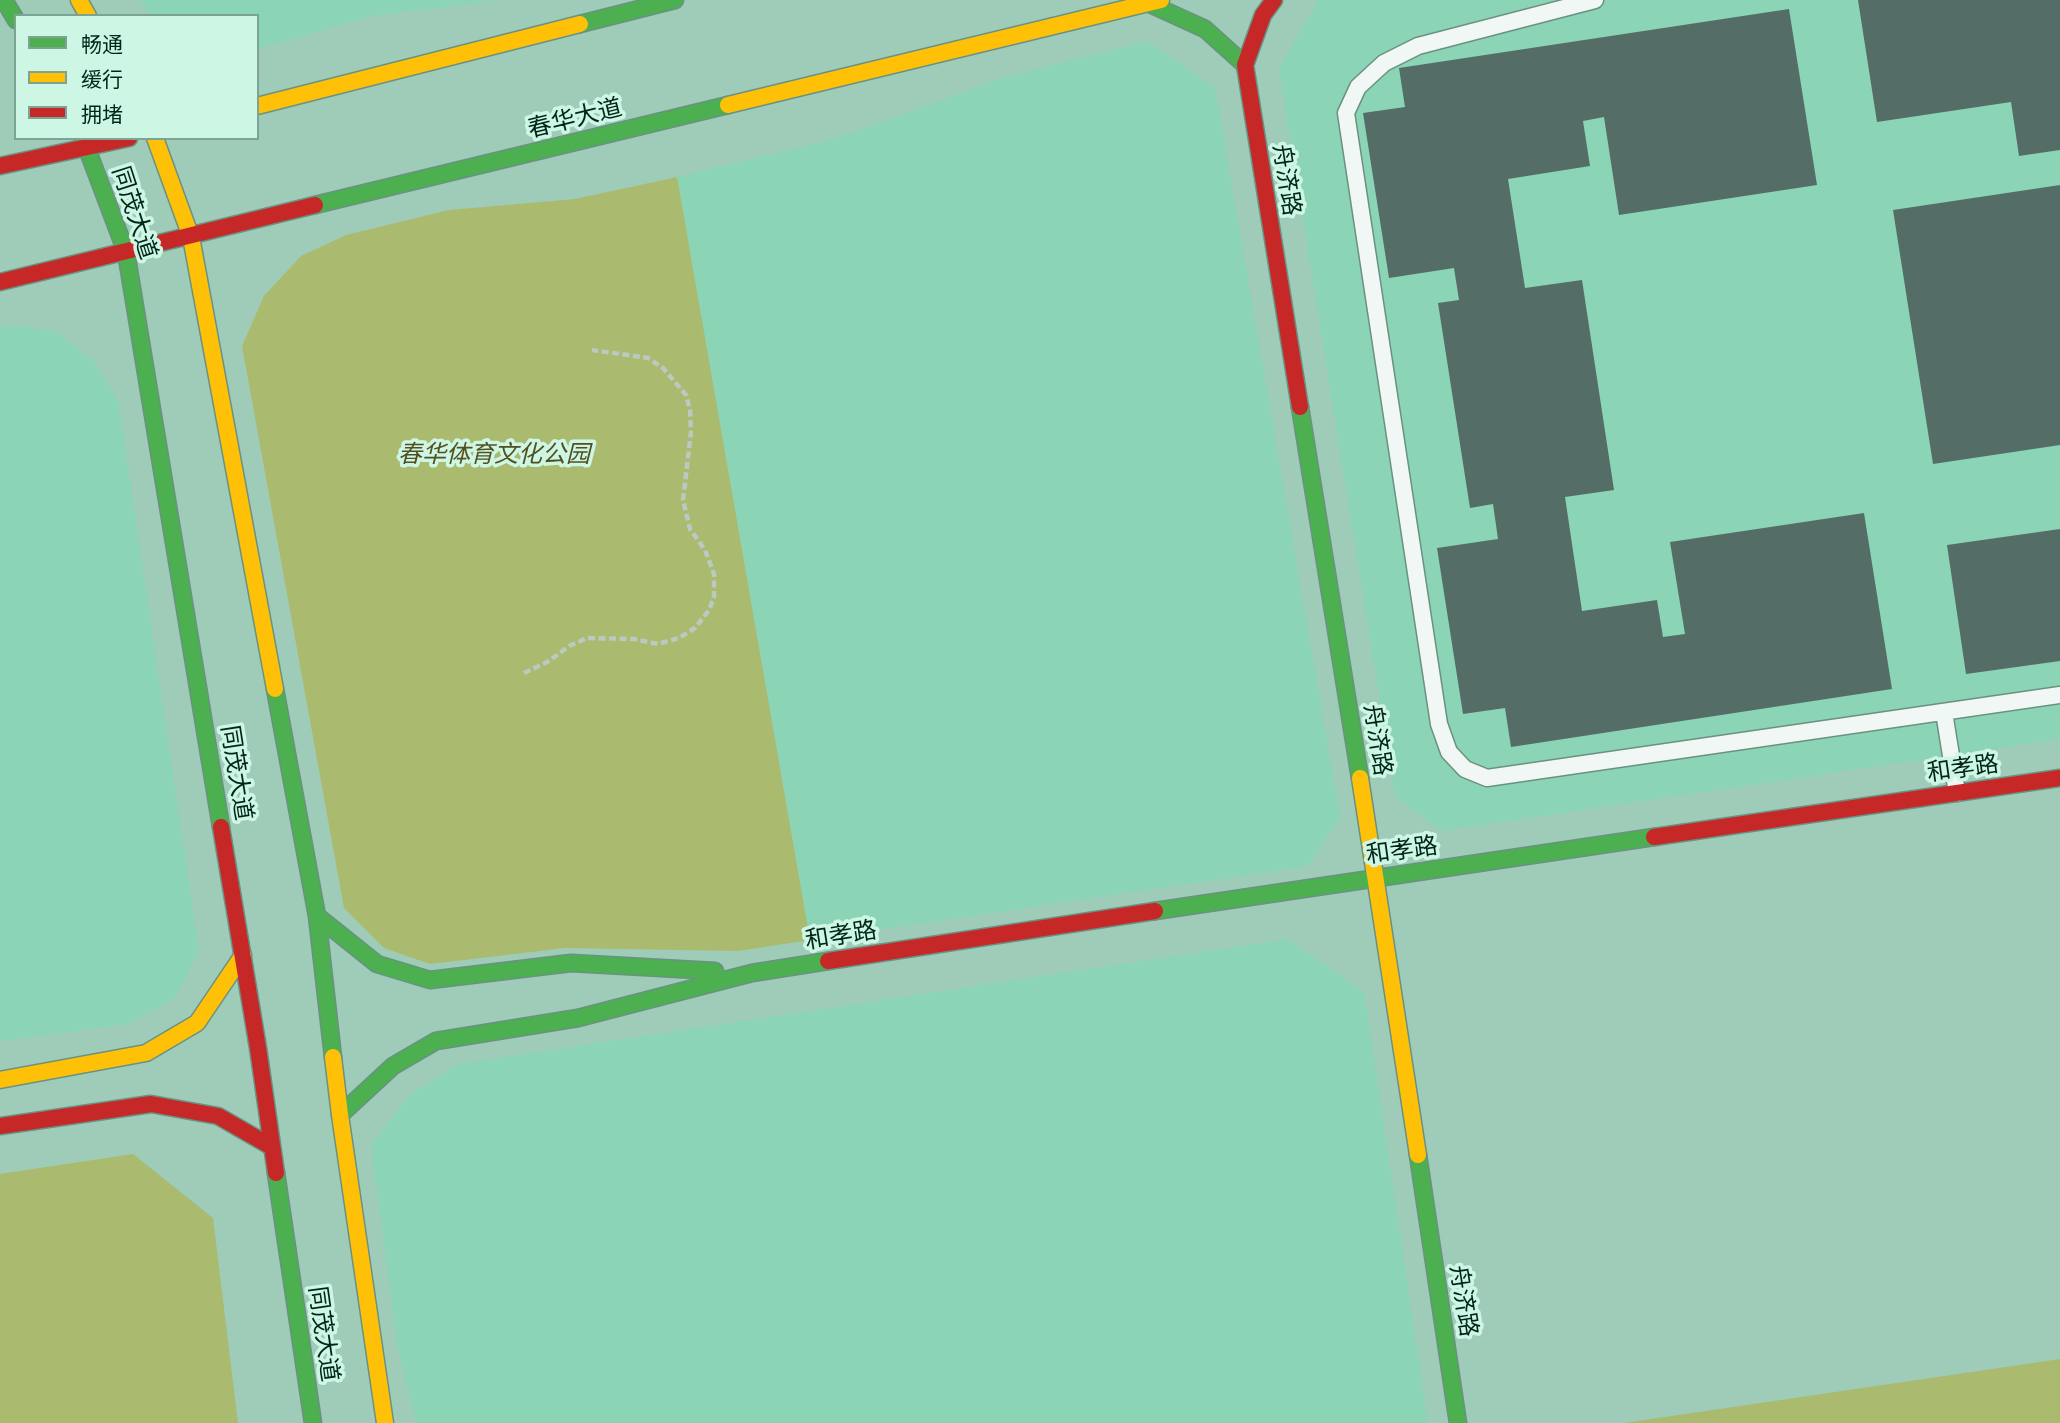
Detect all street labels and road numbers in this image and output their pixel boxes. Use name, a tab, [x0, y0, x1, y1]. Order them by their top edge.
street label: 春华大道	[525, 93, 625, 145]
street label: 舟济路	[1266, 142, 1306, 218]
street label: 同茂大道	[105, 163, 163, 263]
street label: 舟济路	[1357, 702, 1397, 778]
street label: 同茂大道	[214, 723, 258, 823]
street label: 和孝路	[1925, 750, 2001, 788]
street label: 和孝路	[1364, 832, 1440, 870]
street label: 和孝路	[803, 916, 879, 956]
street label: 舟济路	[1443, 1263, 1483, 1339]
street label: 同茂大道	[302, 1284, 344, 1384]

